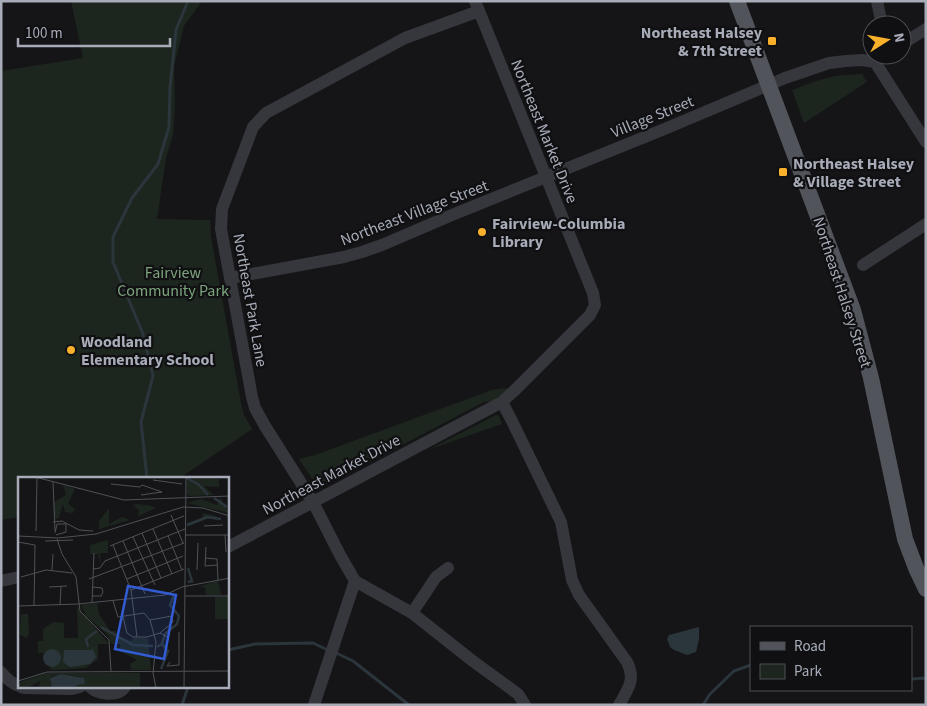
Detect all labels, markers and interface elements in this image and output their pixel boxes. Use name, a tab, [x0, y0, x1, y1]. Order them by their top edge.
scale bar	[18, 15, 170, 47]
north arrow	[862, 15, 912, 65]
place label: Northeast Halsey & 7th Street	[641, 22, 763, 62]
text: 100 m	[25, 23, 63, 44]
text: N	[888, 31, 909, 44]
marker: Northeast Halsey & 7th Street	[766, 35, 778, 47]
street label: Northeast Market Drive	[505, 56, 583, 207]
street label: Village Street	[608, 90, 698, 144]
place label: Northeast Halsey & Village Street	[793, 153, 915, 193]
marker: Northeast Halsey & Village Street	[777, 166, 789, 178]
street label: Northeast Village Street	[337, 174, 492, 251]
place label: Fairview-Columbia Library	[492, 213, 625, 253]
street label: Northeast Halsey Street	[807, 214, 877, 371]
marker: Fairview-Columbia Library	[476, 226, 488, 238]
street label: Northeast Park Lane	[227, 232, 273, 369]
park label: Fairview Community Park	[117, 262, 229, 302]
place label: Woodland Elementary School	[81, 331, 214, 371]
marker: Woodland Elementary School	[65, 344, 77, 356]
street label: Northeast Market Drive	[259, 429, 404, 521]
inset map	[18, 477, 229, 688]
legend	[750, 626, 912, 691]
text: Road	[794, 636, 826, 657]
text: Park	[794, 661, 823, 682]

